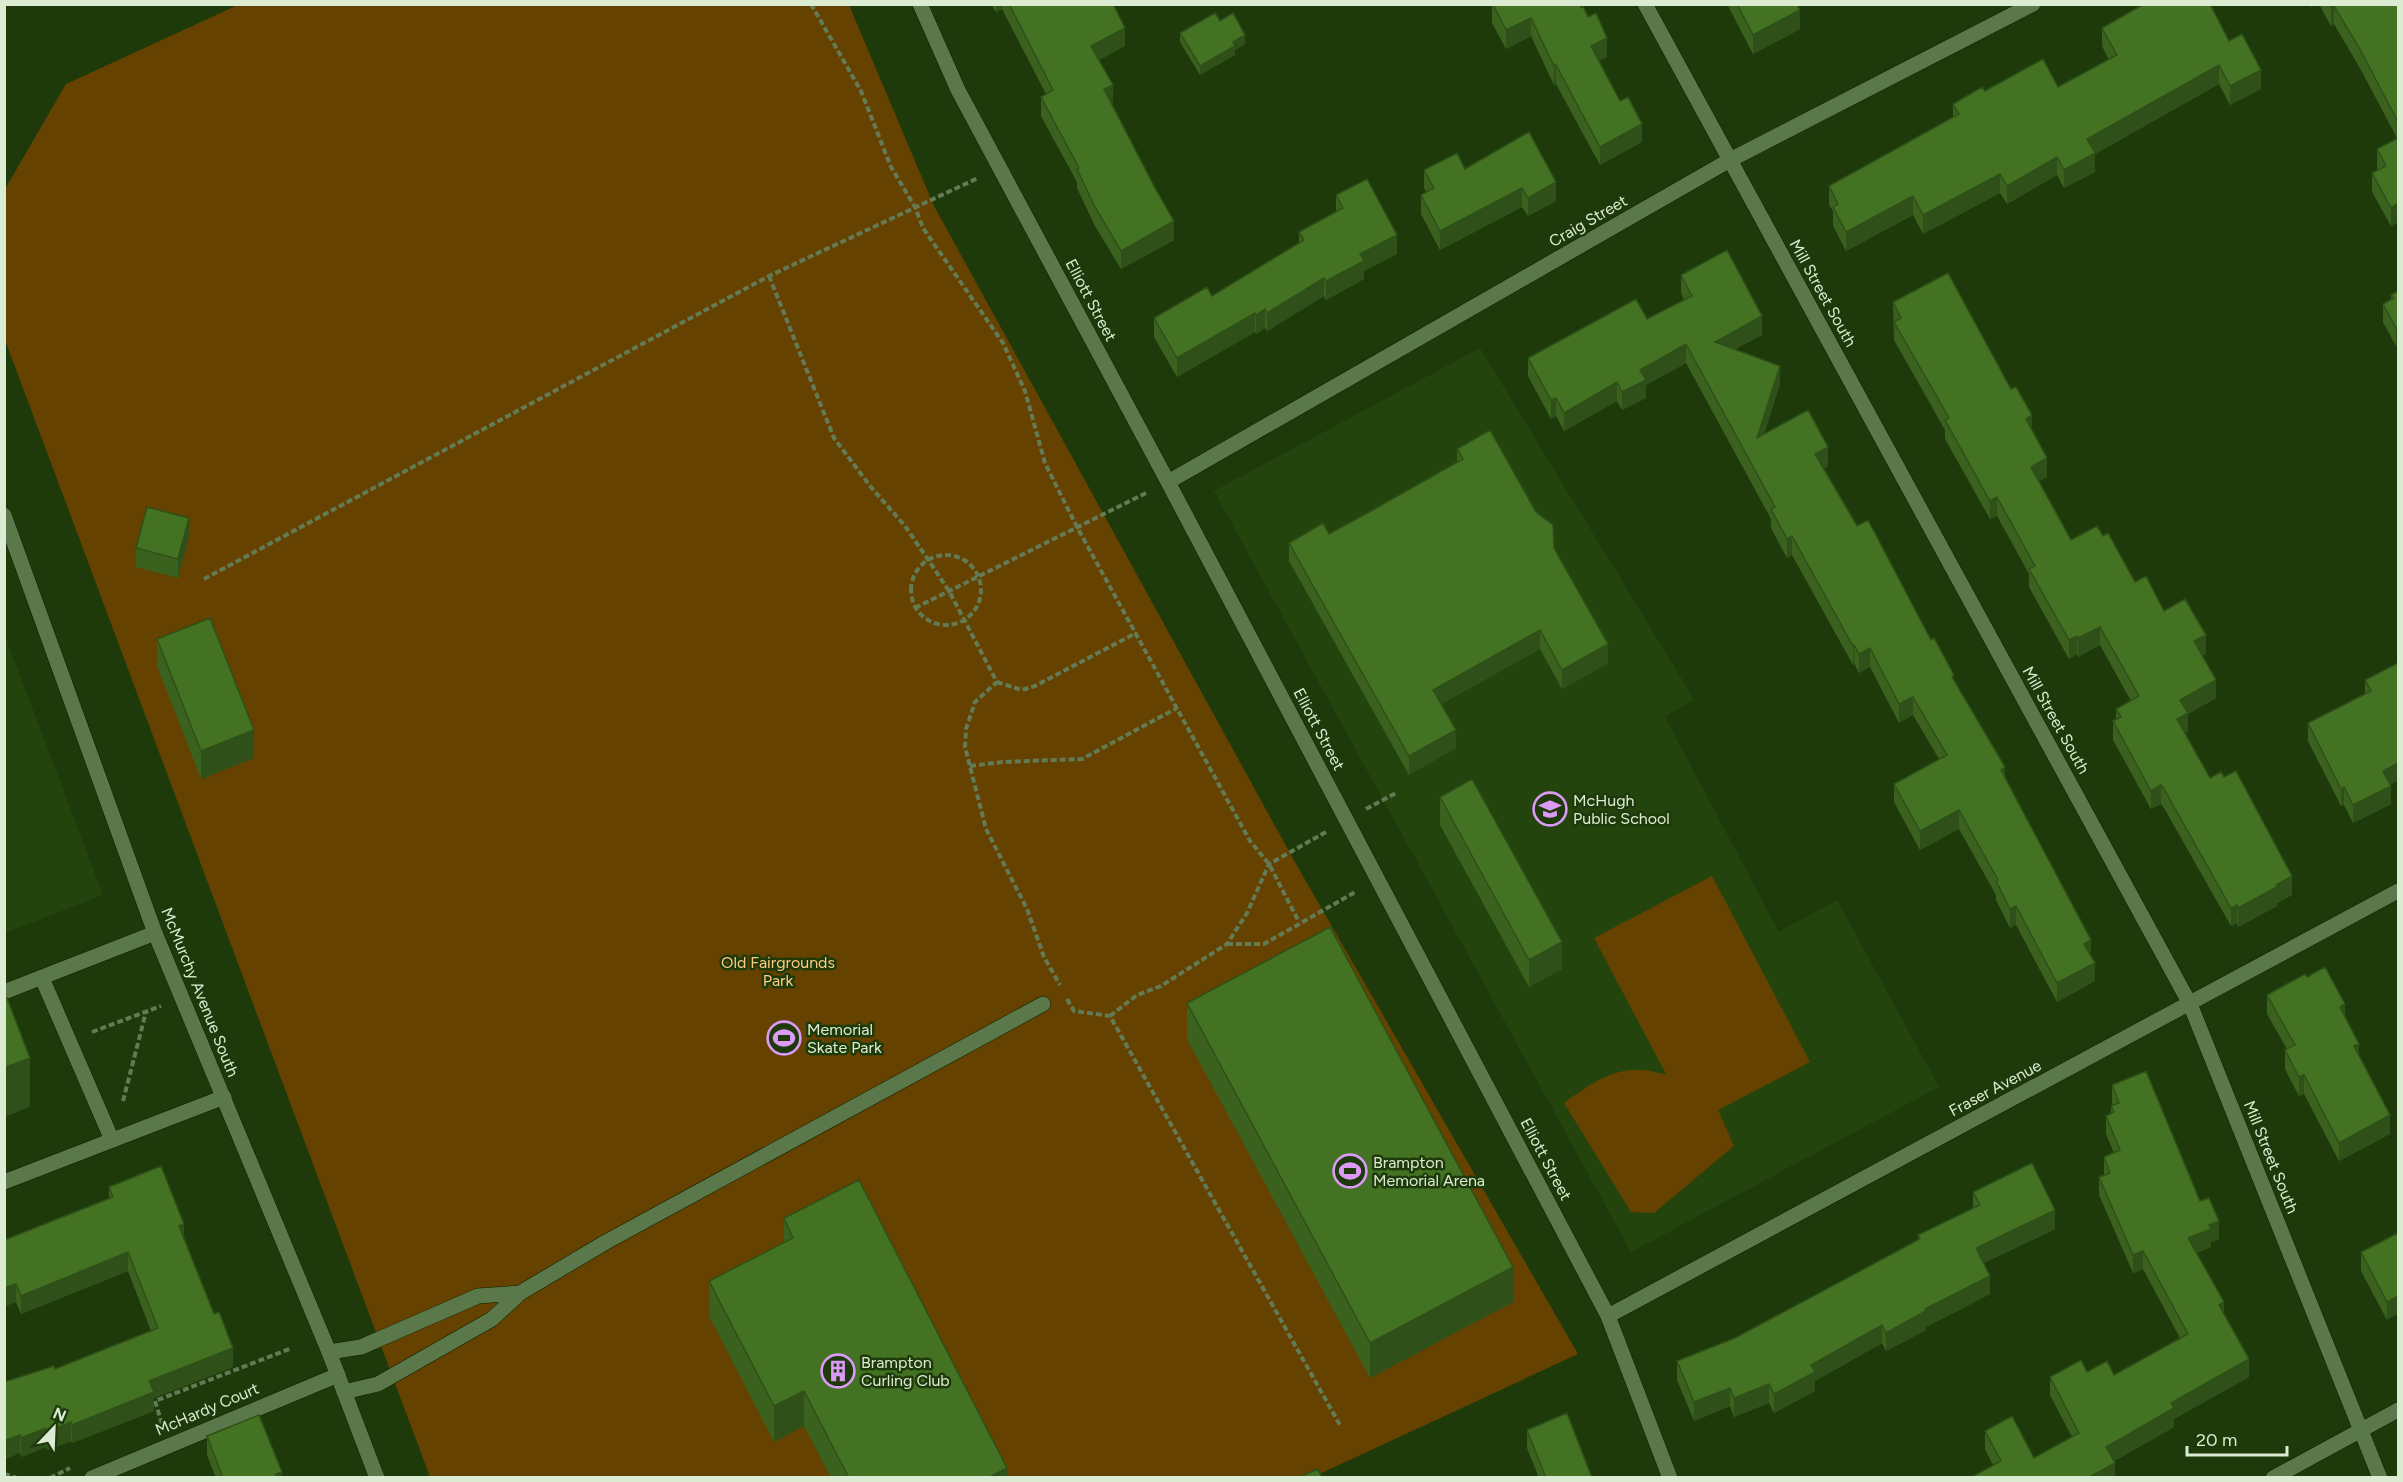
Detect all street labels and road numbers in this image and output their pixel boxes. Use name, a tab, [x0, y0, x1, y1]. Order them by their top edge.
street label: Craig Street	[1546, 191, 1630, 251]
street label: Mill Street South	[1786, 236, 1860, 350]
street label: Elliott Street	[1061, 256, 1121, 344]
street label: Mill Street South	[2019, 663, 2093, 777]
street label: Elliott Street	[1289, 685, 1349, 773]
street label: McMurchy Avenue South	[157, 905, 243, 1080]
street label: Fraser Avenue	[1946, 1056, 2045, 1120]
street label: Mill Street South	[2240, 1098, 2302, 1216]
street label: Elliott Street	[1516, 1115, 1576, 1203]
street label: McHardy Court	[152, 1379, 262, 1439]

